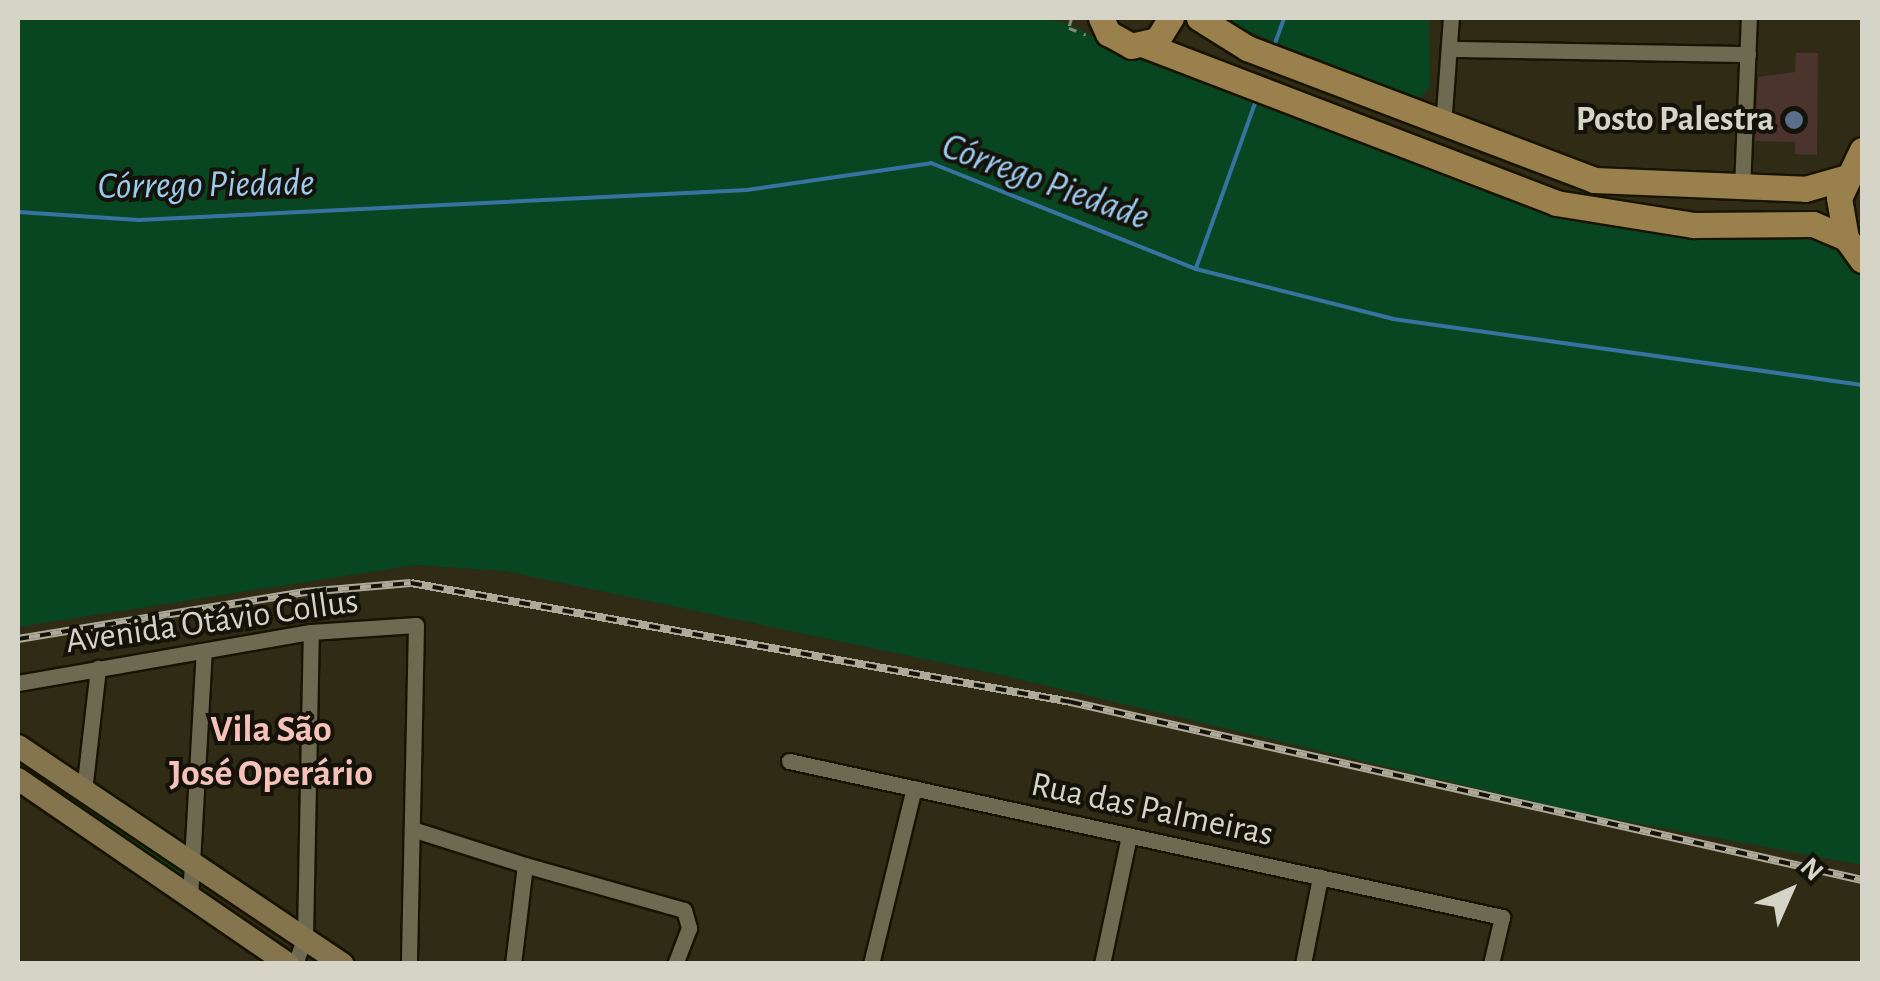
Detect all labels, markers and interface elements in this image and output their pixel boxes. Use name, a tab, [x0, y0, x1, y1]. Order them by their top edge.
place label: Posto Palestra	[1576, 99, 1774, 141]
marker: Posto Palestra	[1783, 109, 1805, 131]
water label: Córrego Piedade	[935, 124, 1155, 242]
water label: Córrego Piedade	[97, 161, 315, 211]
street label: Avenida Otávio Collus	[63, 581, 361, 663]
district label: Vila São José Operário	[169, 708, 373, 798]
street label: Rua das Palmeiras	[1027, 764, 1277, 856]
north arrow	[1740, 841, 1840, 941]
text: N	[1794, 853, 1828, 887]

